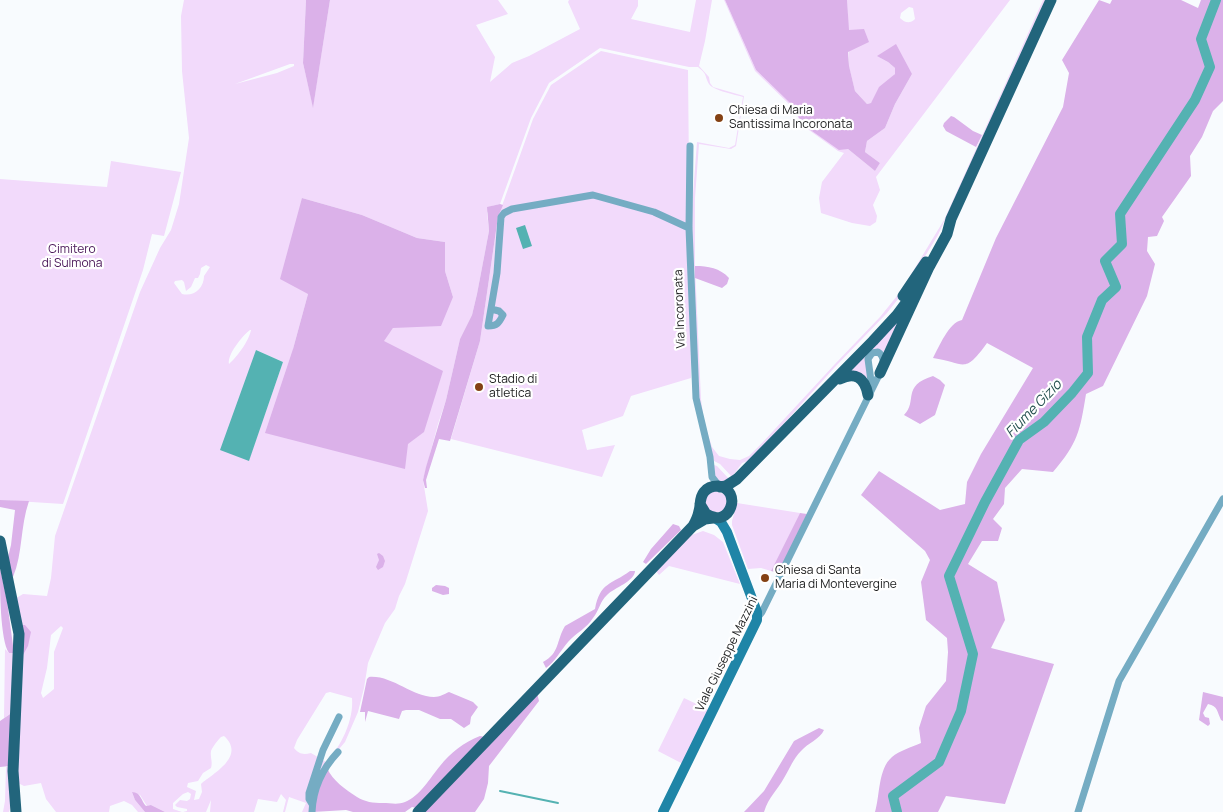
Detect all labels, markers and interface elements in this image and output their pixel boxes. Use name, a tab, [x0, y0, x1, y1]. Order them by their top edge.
place label: Chiesa di Maria Santissima Incoronata	[729, 104, 852, 132]
marker: Chiesa di Maria Santissima Incoronata	[713, 112, 725, 124]
park label: Cimitero di Sulmona	[42, 243, 102, 271]
street label: Via Incoronata	[671, 269, 689, 349]
place label: Stadio di atletica	[489, 373, 537, 401]
water label: Fiume Gizio	[1002, 377, 1066, 441]
marker: Stadio di atletica	[473, 381, 485, 393]
place label: Chiesa di Santa Maria di Montevergine	[775, 564, 897, 592]
marker: Chiesa di Santa Maria di Montevergine	[759, 572, 771, 584]
street label: Viale Giuseppe Mazzini	[693, 594, 761, 714]

